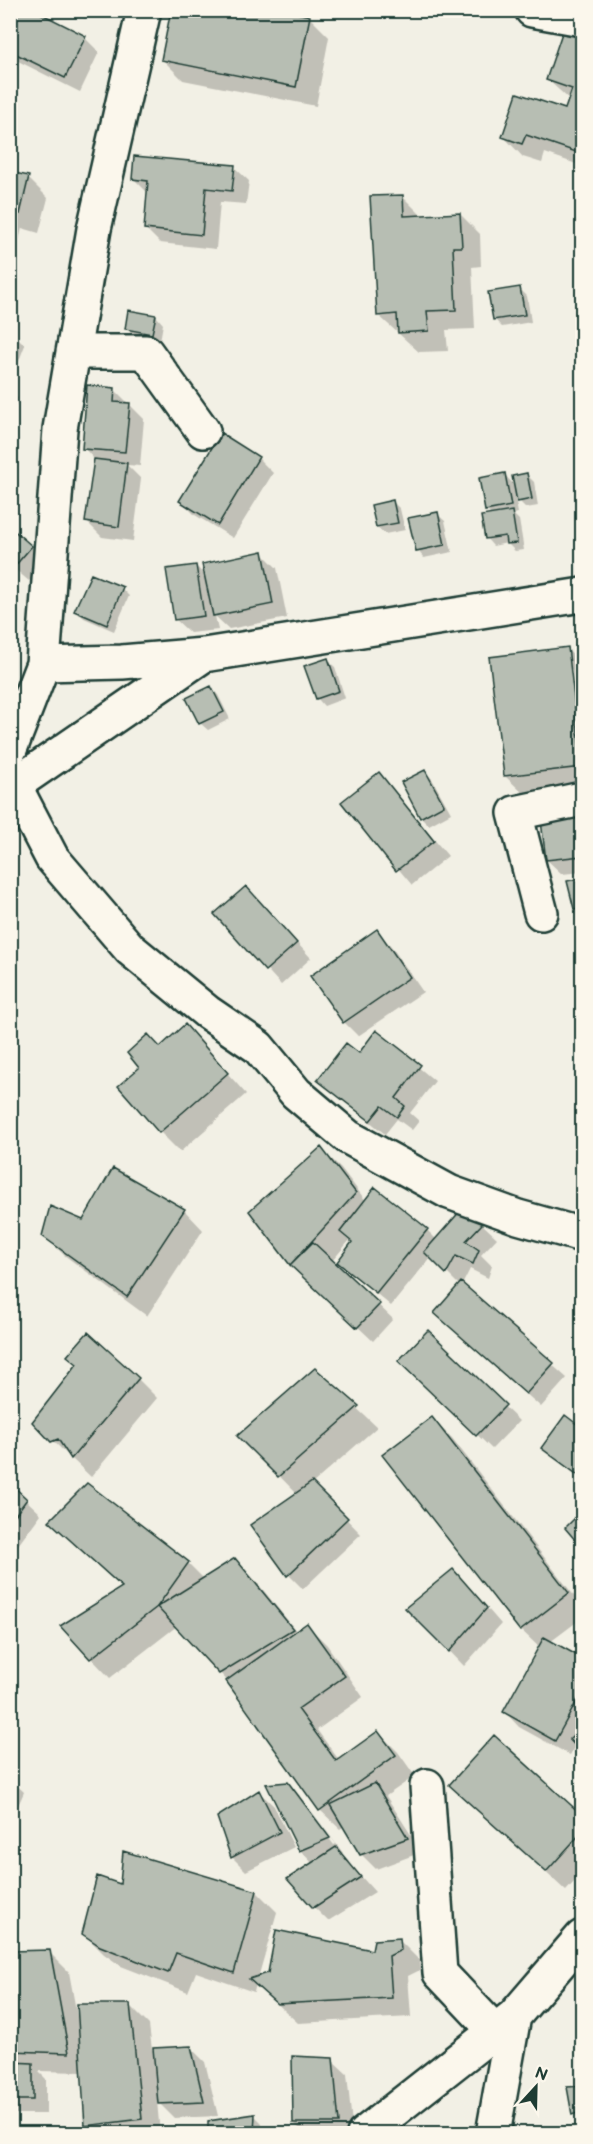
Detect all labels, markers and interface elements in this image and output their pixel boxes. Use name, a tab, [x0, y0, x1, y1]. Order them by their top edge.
north arrow	[506, 2057, 566, 2117]
text: N	[532, 2063, 550, 2086]

